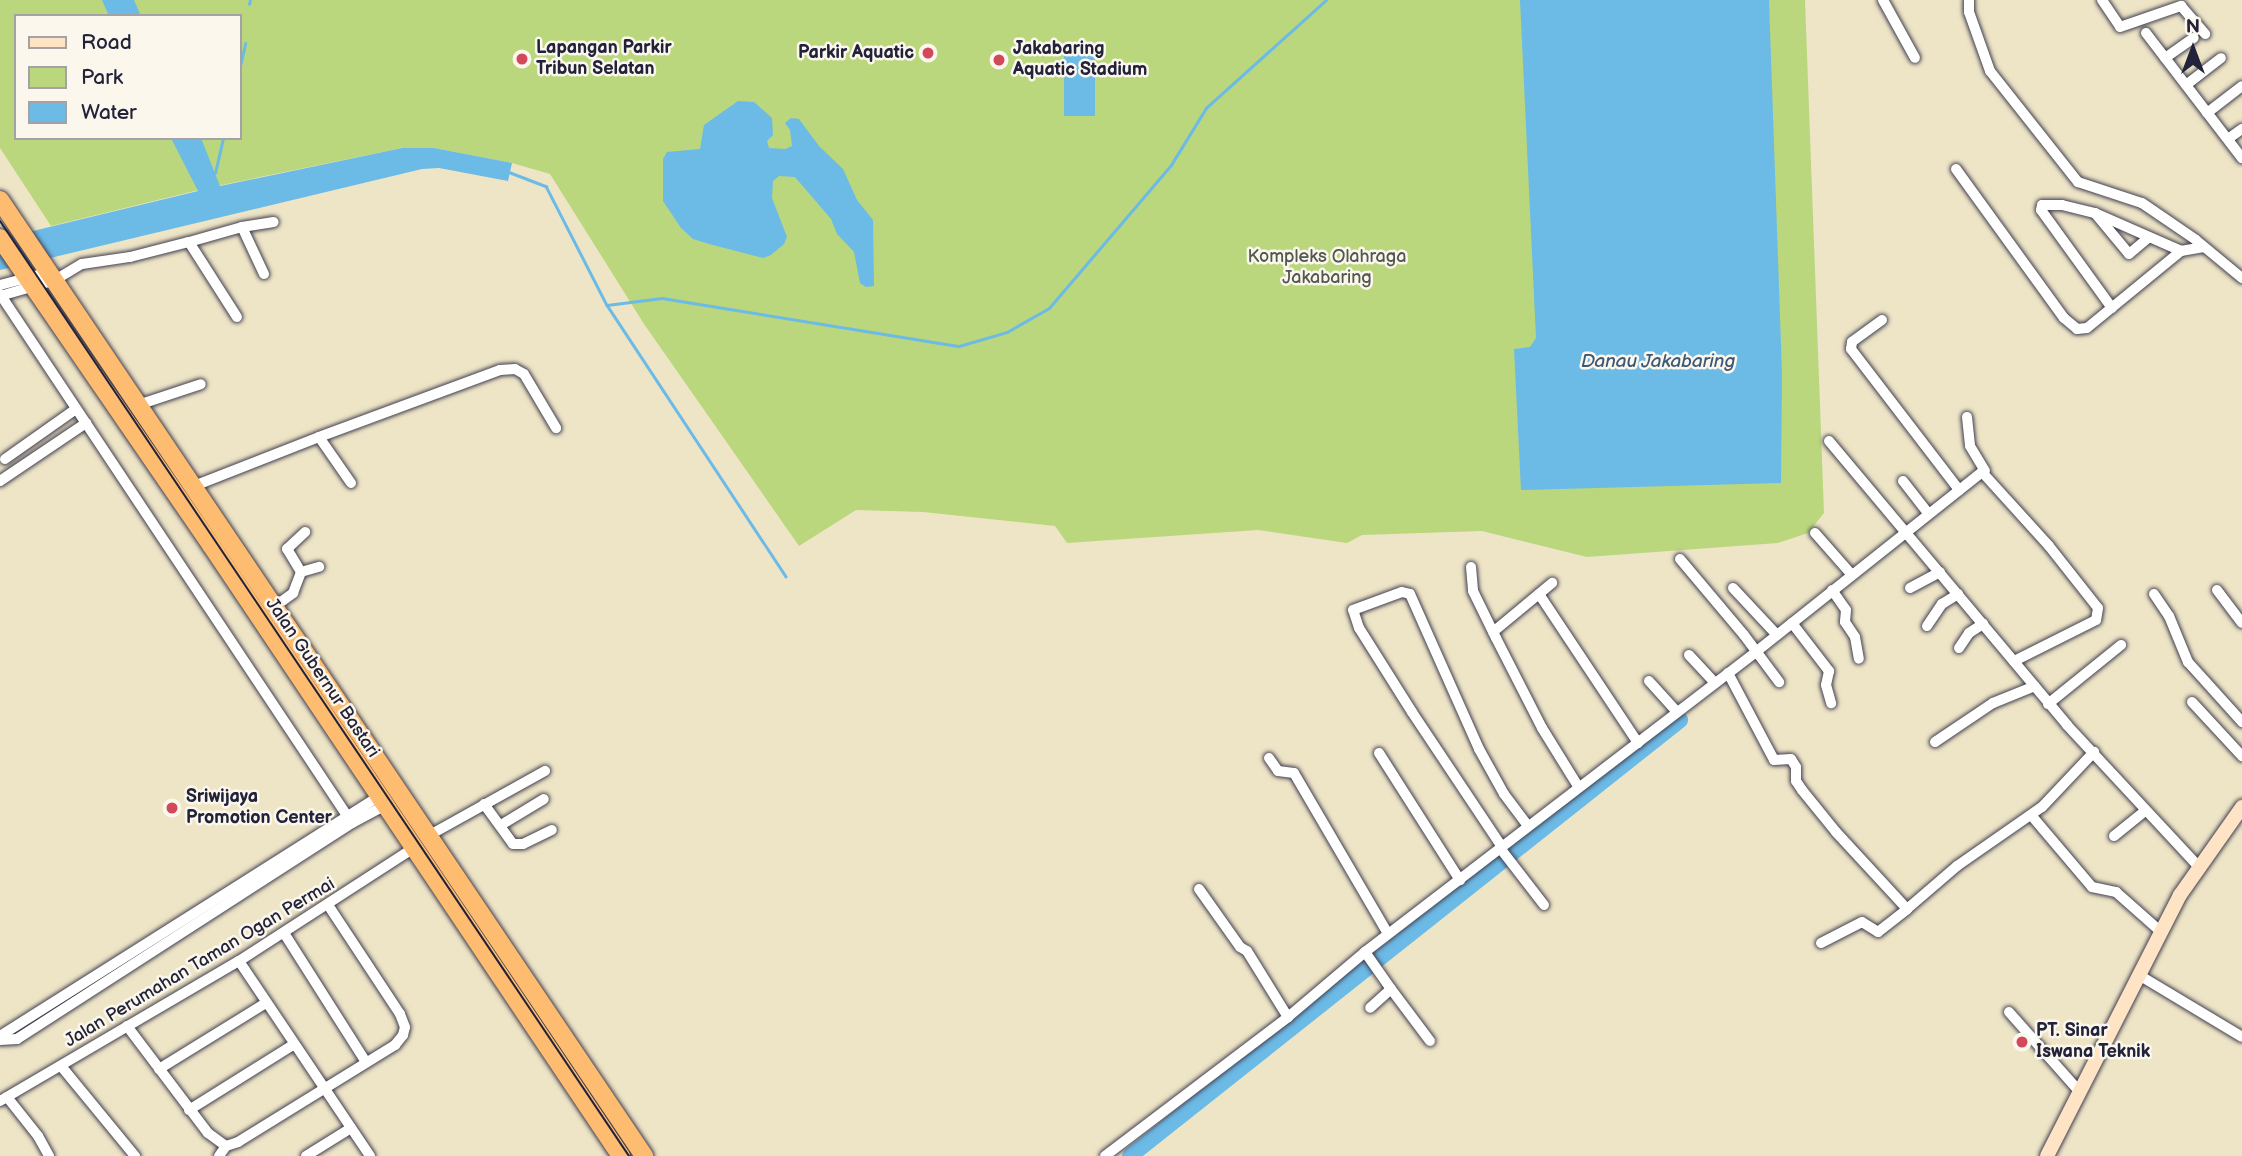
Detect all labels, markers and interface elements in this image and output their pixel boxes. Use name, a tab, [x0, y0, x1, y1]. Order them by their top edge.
legend	[14, 14, 242, 140]
north arrow	[2158, 14, 2228, 84]
text: N	[2186, 16, 2200, 39]
text: Road	[81, 30, 132, 55]
place label: Lapangan Parkir Tribun Selatan	[536, 38, 672, 80]
place label: Jakabaring Aquatic Stadium	[1013, 39, 1147, 82]
place label: Parkir Aquatic	[798, 42, 914, 64]
marker: Parkir Aquatic	[920, 45, 936, 61]
marker: Lapangan Parkir Tribun Selatan	[514, 51, 530, 67]
marker: Jakabaring Aquatic Stadium	[991, 52, 1007, 68]
text: Park	[81, 65, 123, 90]
text: Water	[81, 100, 137, 125]
park label: Kompleks Olahraga Jakabaring	[1248, 247, 1406, 290]
water label: Danau Jakabaring	[1580, 351, 1736, 373]
street label: Jalan Gubernur Bastari	[261, 594, 383, 762]
place label: Sriwijaya Promotion Center	[186, 787, 332, 830]
marker: Sriwijaya Promotion Center	[164, 800, 180, 816]
street label: Jalan Perumahan Taman Ogan Permai	[61, 873, 339, 1053]
place label: PT. Sinar Iswana Teknik	[2036, 1021, 2150, 1064]
marker: PT. Sinar Iswana Teknik	[2014, 1034, 2030, 1050]

